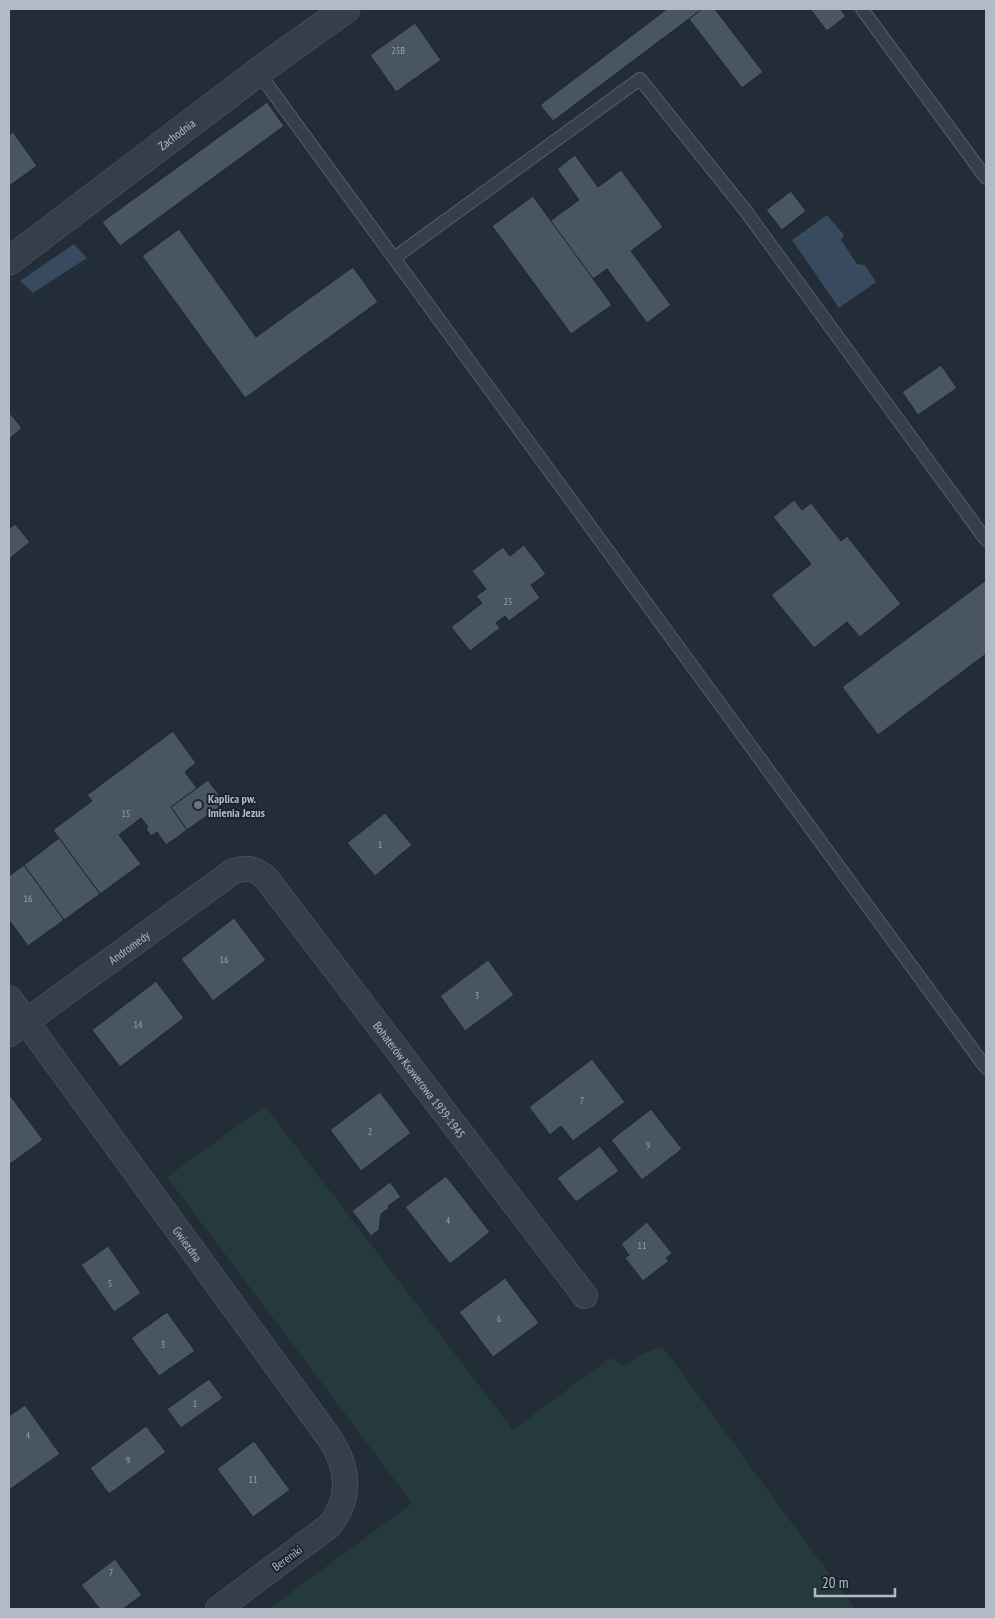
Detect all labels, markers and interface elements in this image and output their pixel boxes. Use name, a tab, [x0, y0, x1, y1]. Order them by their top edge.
house number: 25B	[391, 44, 405, 57]
street label: Zachodnia	[155, 115, 198, 153]
house number: 25	[504, 595, 513, 608]
place label: Kaplica pw. Imienia Jezus	[208, 791, 265, 820]
marker: Kaplica pw. Imienia Jezus	[192, 799, 204, 811]
house number: 15	[122, 807, 131, 820]
house number: 1	[378, 838, 382, 851]
house number: 16	[24, 892, 33, 905]
street label: Andromedy	[105, 927, 153, 967]
house number: 16	[220, 953, 229, 966]
house number: 3	[475, 989, 479, 1002]
house number: 14	[134, 1018, 143, 1031]
street label: Bohaterów Ksawerowa 1939-1945	[370, 1018, 469, 1141]
house number: 7	[580, 1094, 584, 1107]
house number: 2	[368, 1125, 372, 1138]
house number: 9	[646, 1139, 650, 1152]
house number: 4	[446, 1214, 451, 1227]
street label: Gwiezdna	[170, 1223, 206, 1265]
house number: 11	[638, 1239, 647, 1252]
house number: 5	[108, 1277, 112, 1290]
house number: 6	[497, 1312, 502, 1325]
house number: 3	[161, 1338, 165, 1351]
house number: 1	[193, 1397, 197, 1410]
house number: 4	[26, 1429, 31, 1442]
house number: 9	[126, 1454, 130, 1467]
house number: 11	[249, 1473, 258, 1486]
street label: Bereniki	[269, 1542, 305, 1574]
house number: 7	[109, 1566, 113, 1579]
scale bar	[815, 1566, 895, 1598]
text: 20 m	[822, 1573, 848, 1592]

